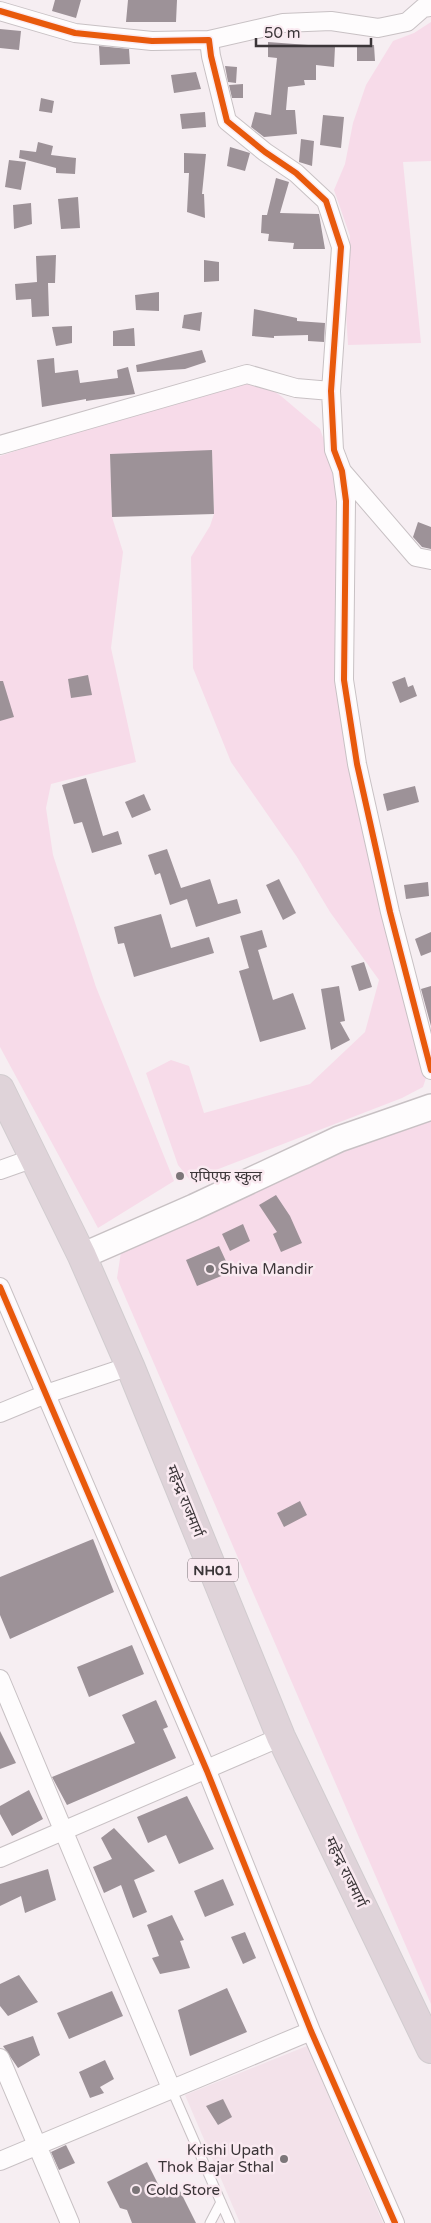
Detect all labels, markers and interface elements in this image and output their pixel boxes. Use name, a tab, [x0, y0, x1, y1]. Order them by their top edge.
scale bar	[256, 15, 371, 47]
text: 50 m	[264, 24, 301, 42]
place label: एपिएफ स्कुल	[190, 1167, 263, 1186]
marker: एपिएफ स्कुल	[174, 1170, 186, 1182]
place label: Shiva Mandir	[220, 1260, 313, 1278]
marker: Shiva Mandir	[204, 1263, 216, 1275]
street label: महेन्द्र राजमार्ग	[162, 1462, 208, 1540]
road number: NH01	[188, 1558, 238, 1582]
street label: महेन्द्र राजमार्ग	[321, 1834, 371, 1911]
place label: Krishi Upath Thok Bajar Sthal	[158, 2141, 274, 2176]
marker: Krishi Upath Thok Bajar Sthal	[278, 2153, 290, 2165]
place label: Cold Store	[146, 2181, 220, 2199]
marker: Cold Store	[130, 2184, 142, 2196]

